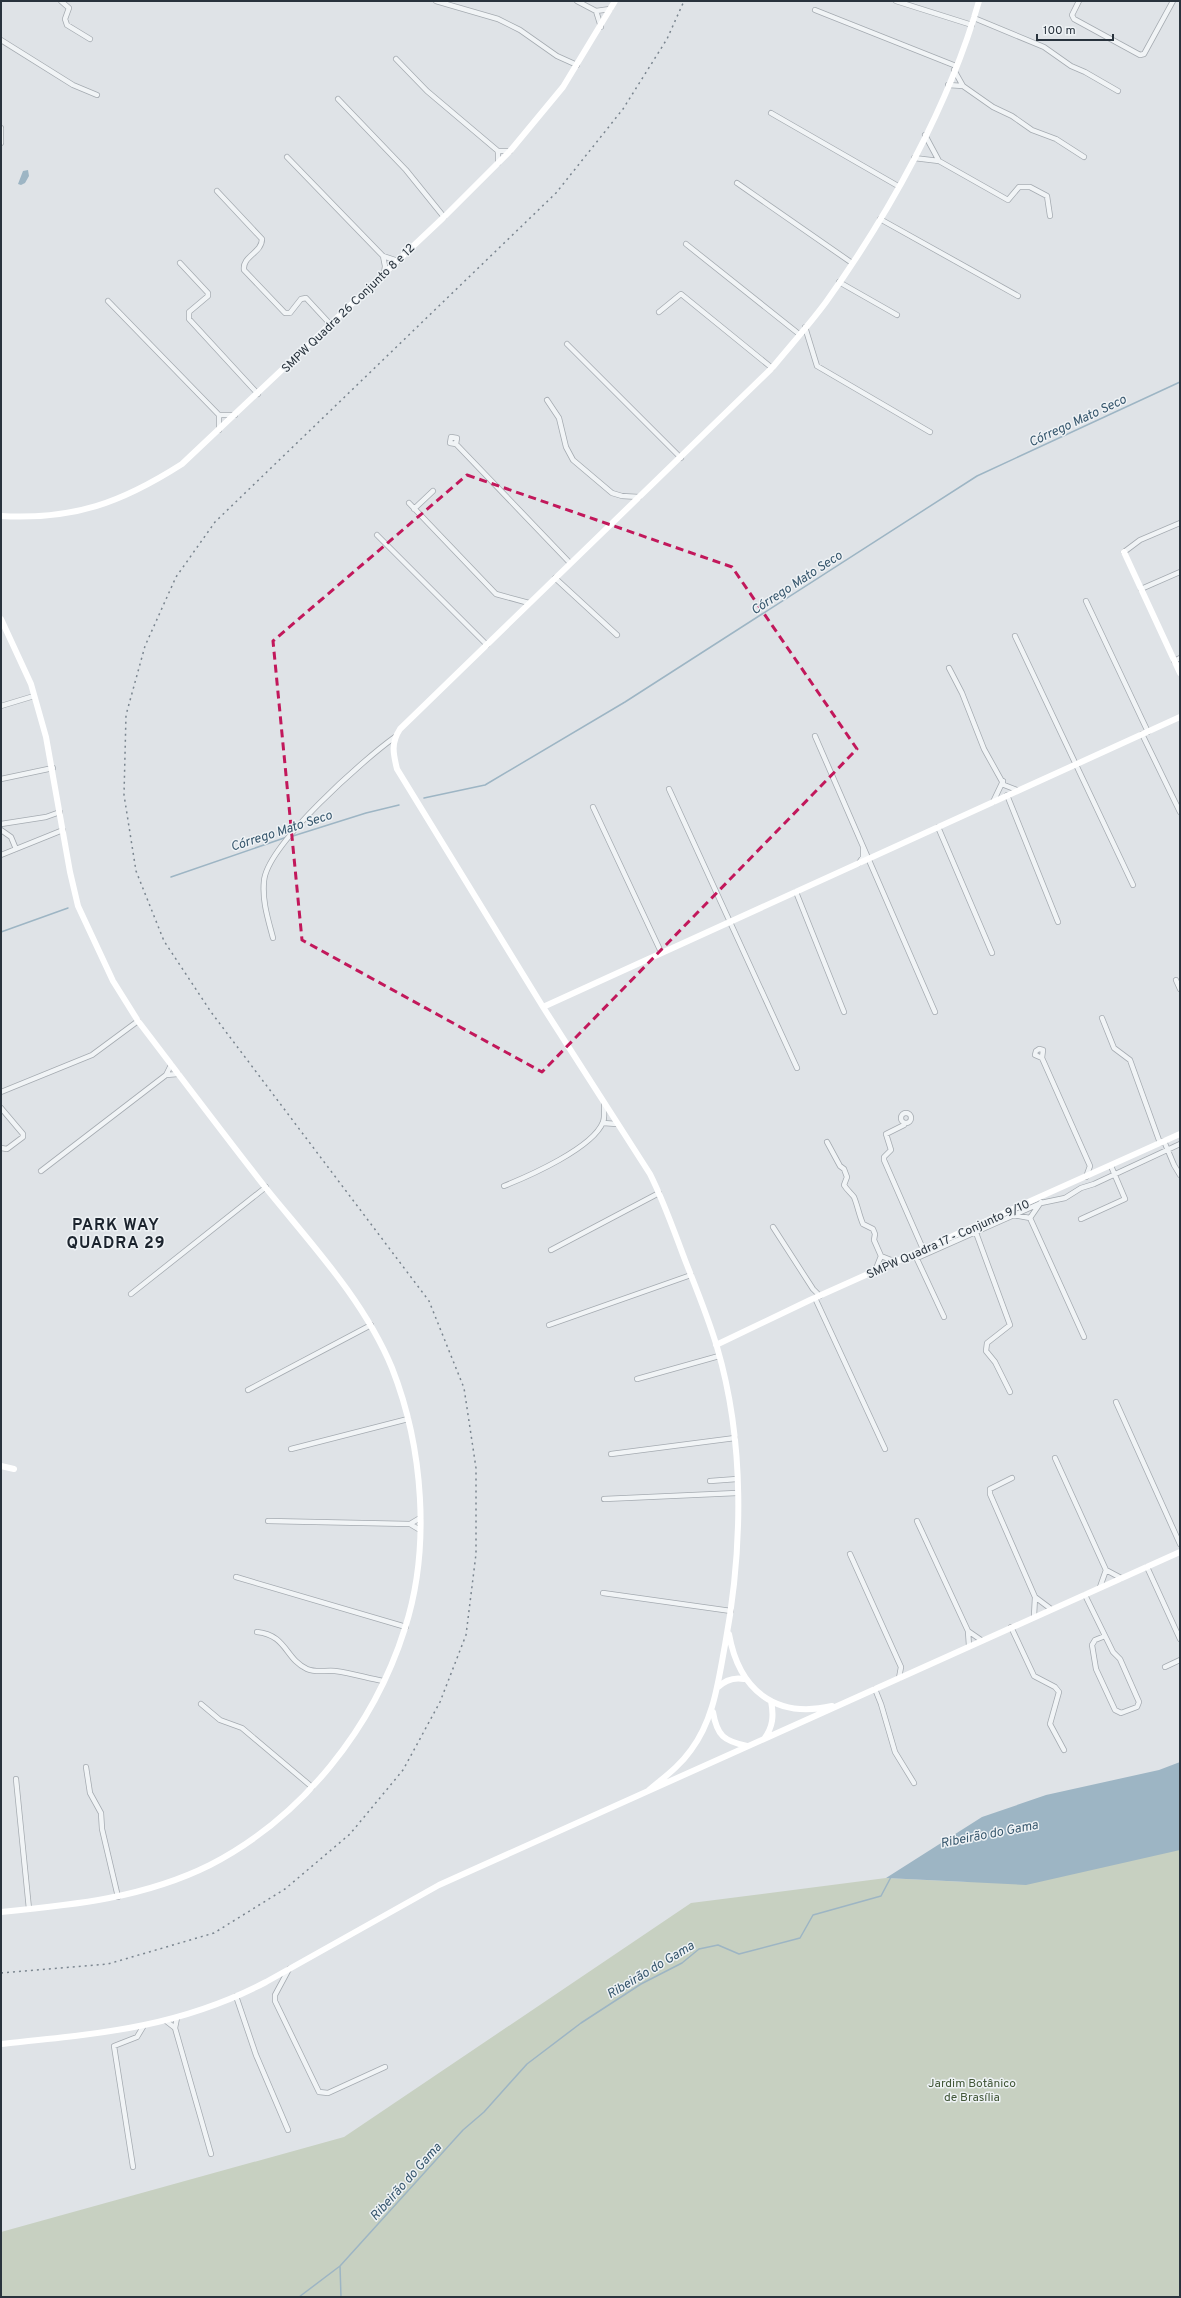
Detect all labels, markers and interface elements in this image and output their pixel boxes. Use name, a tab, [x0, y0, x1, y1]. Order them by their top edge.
scale bar	[1037, 16, 1113, 42]
text: 100 m	[1043, 23, 1076, 39]
street label: SMPW Quadra 26 Conjunto 8 e 12	[279, 241, 419, 377]
water label: Córrego Mato Seco	[1027, 392, 1129, 451]
water label: Córrego Mato Seco	[748, 548, 846, 619]
water label: Córrego Mato Seco	[229, 808, 334, 856]
street label: SMPW Quadra 17 - Conjunto 9/10	[864, 1197, 1032, 1283]
district label: PARK WAY QUADRA 29	[66, 1216, 166, 1254]
water label: Ribeirão do Gama	[939, 1818, 1040, 1852]
water label: Ribeirão do Gama	[604, 1938, 698, 2003]
park label: Jardim Botânico de Brasília	[928, 2076, 1016, 2106]
water label: Ribeirão do Gama	[367, 2140, 446, 2225]

